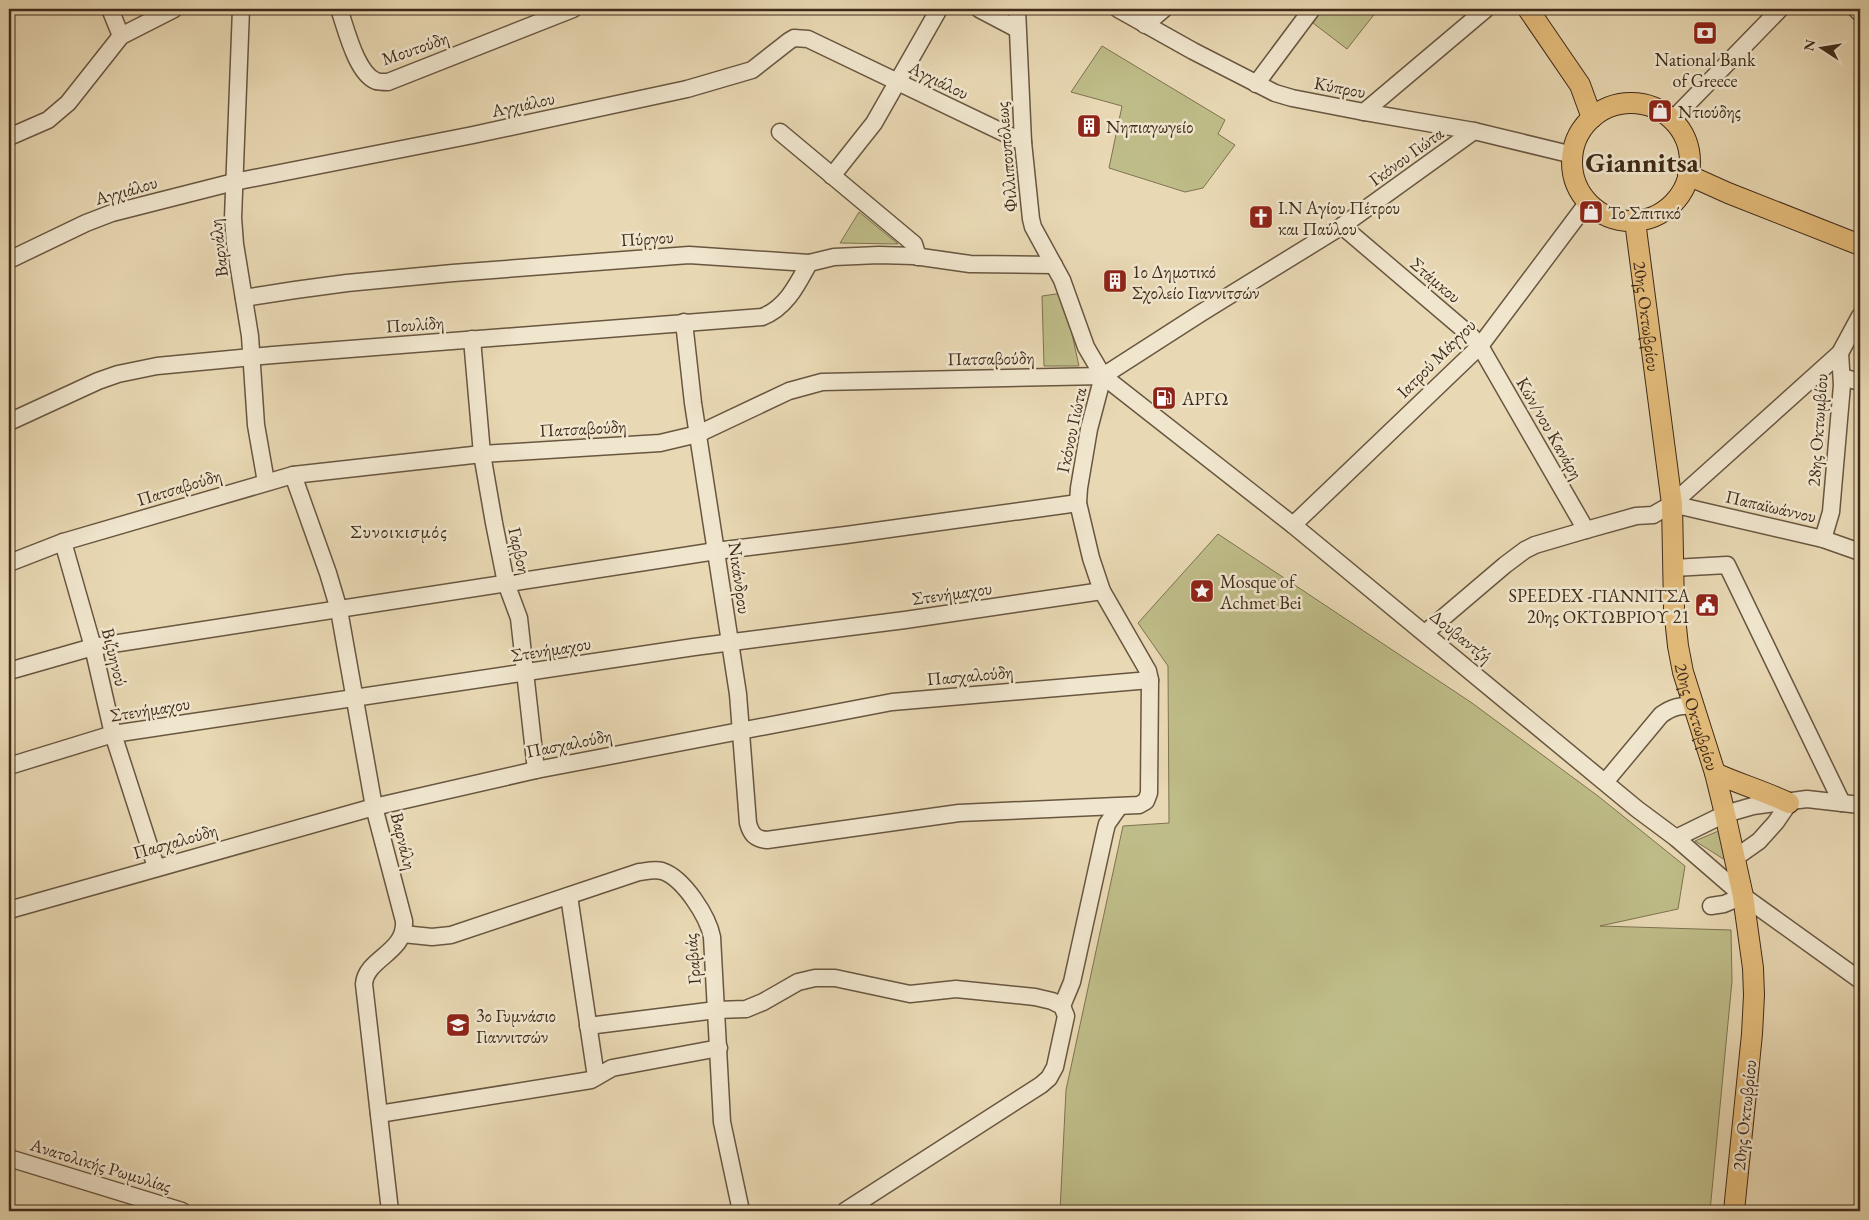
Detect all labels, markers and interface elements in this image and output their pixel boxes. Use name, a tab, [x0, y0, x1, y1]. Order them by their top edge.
bank icon: National Bank of Greece	[1692, 20, 1718, 46]
north arrow	[1796, 22, 1846, 72]
street label: Μουτούδη	[378, 26, 452, 70]
text: N	[1799, 37, 1819, 53]
place label: National Bank of Greece	[1655, 48, 1756, 92]
street label: Αγχιάλου	[904, 55, 973, 104]
street label: Κύπρου	[1312, 71, 1368, 103]
street label: Αγχιάλου	[488, 86, 557, 122]
shop icon: Ντιούδης	[1647, 98, 1673, 124]
place label: Ντιούδης	[1678, 100, 1741, 123]
street label: Φιλλιπουπόλεως	[990, 101, 1022, 213]
building icon: Νηπιαγωγείο	[1076, 113, 1102, 139]
place label: Νηπιαγωγείο	[1106, 115, 1193, 138]
street label: Γκόνου Γιώτα	[1364, 121, 1448, 191]
district label: Giannitsa	[1585, 144, 1699, 180]
street label: Αγχιάλου	[91, 170, 160, 210]
place label: Ι.Ν Αγίου Πέτρου και Παύλου	[1278, 196, 1400, 240]
shop icon: Το Σπιτικό	[1578, 199, 1604, 225]
place label: Το Σπιτικό	[1608, 201, 1681, 224]
church icon: Ι.Ν Αγίου Πέτρου και Παύλου	[1248, 204, 1274, 230]
street label: Βαρνάλη	[203, 218, 233, 278]
street label: Πύργου	[620, 225, 674, 251]
street label: Στάμκου	[1406, 252, 1466, 308]
place label: 1ο Δημοτικό Σχολείο Γιαννιτσών	[1132, 260, 1260, 304]
street label: 20ης Οκτωβρίου	[1629, 260, 1666, 373]
building icon: 1ο Δημοτικό Σχολείο Γιαννιτσών	[1102, 268, 1128, 294]
street label: Πουλίδη	[385, 310, 445, 338]
street label: Ιατρού Μάγγου	[1392, 314, 1480, 402]
street label: Πατσαβούδη	[947, 346, 1035, 370]
street label: Κών/νου Κανάρη	[1511, 373, 1589, 483]
street label: 28ης Οκτωμβίου	[1802, 373, 1832, 487]
street label: Γκόνου Γιώτα	[1051, 384, 1091, 475]
fuel station icon: ΑΡΓΩ	[1151, 385, 1177, 411]
place label: ΑΡΓΩ	[1181, 387, 1229, 410]
street label: Πατσαβούδη	[539, 414, 627, 442]
street label: Πατσαβούδη	[134, 463, 224, 511]
street label: Παπαϊωάννου	[1723, 484, 1819, 528]
district label: Συνοικισμός	[350, 519, 448, 544]
street label: Γαρβοη	[503, 525, 537, 577]
street label: Νικάνδρου	[724, 540, 756, 616]
place label: Mosque of Achmet Bei	[1219, 570, 1302, 614]
street label: Στενήμαχου	[911, 576, 993, 610]
place icon: Mosque of Achmet Bei	[1189, 578, 1215, 604]
place label: SPEEDEX -ΓΙΑΝΝΙΤΣΑ 20ης ΟΚΤΩΒΡΙΟΥ 21	[1509, 584, 1691, 628]
public building icon: SPEEDEX -ΓΙΑΝΝΙΤΣΑ 20ης ΟΚΤΩΒΡΙΟΥ 21	[1694, 592, 1720, 618]
street label: Δουβαντζή	[1425, 604, 1497, 668]
street label: Βιζυηνού	[97, 626, 133, 688]
street label: Στενήμαχου	[509, 631, 593, 667]
street label: Πασχαλούδη	[926, 660, 1014, 690]
street label: 20ης Οκτωβρίου	[1670, 661, 1725, 773]
street label: Στενήμαχου	[108, 691, 192, 727]
street label: Πασχαλούδη	[524, 723, 614, 763]
street label: Βαρνάλη	[386, 810, 422, 872]
street label: Πασχαλούδη	[130, 818, 220, 864]
street label: Γραβιάς	[678, 933, 706, 985]
place label: 3ο Γυμνάσιο Γιαννιτσών	[476, 1004, 556, 1048]
school or university icon: 3ο Γυμνάσιο Γιαννιτσών	[445, 1012, 471, 1038]
street label: 20ης Οκτωβρίου	[1727, 1059, 1761, 1171]
street label: Ανατολικής Ρωμυλίας	[27, 1132, 174, 1197]

